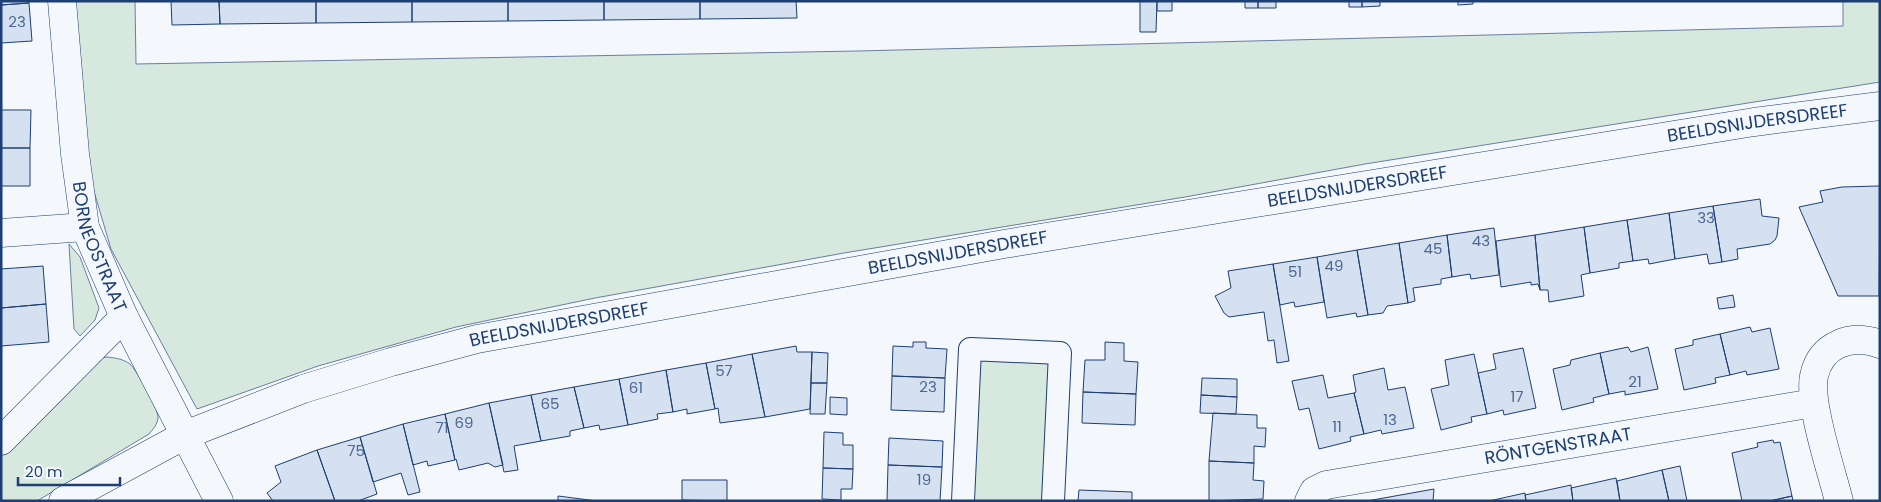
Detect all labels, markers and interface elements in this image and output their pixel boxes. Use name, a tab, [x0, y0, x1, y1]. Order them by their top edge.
house number: 23	[8, 11, 26, 32]
street label: BEELDSNIJDERSDREEF	[1665, 97, 1849, 148]
street label: BEELDSNIJDERSDREEF	[1266, 159, 1449, 213]
street label: BORNEOSTRAAT	[67, 180, 133, 316]
house number: 33	[1697, 207, 1715, 228]
street label: BEELDSNIJDERSDREEF	[866, 224, 1049, 280]
house number: 43	[1472, 230, 1490, 251]
house number: 45	[1424, 238, 1442, 259]
house number: 49	[1325, 255, 1343, 276]
house number: 51	[1288, 261, 1302, 282]
street label: BEELDSNIJDERSDREEF	[466, 295, 651, 353]
house number: 57	[715, 360, 733, 381]
house number: 21	[1628, 371, 1642, 392]
house number: 23	[919, 376, 937, 397]
house number: 61	[629, 377, 643, 398]
house number: 17	[1511, 386, 1524, 407]
house number: 65	[541, 393, 559, 414]
house number: 13	[1383, 409, 1397, 430]
house number: 69	[455, 412, 473, 433]
house number: 11	[1332, 416, 1342, 437]
house number: 71	[436, 417, 449, 438]
street label: RÖNTGENSTRAAT	[1483, 421, 1634, 470]
house number: 75	[347, 440, 365, 461]
scale bar	[18, 454, 120, 486]
text: 20 m	[25, 461, 63, 482]
house number: 19	[917, 469, 931, 490]

